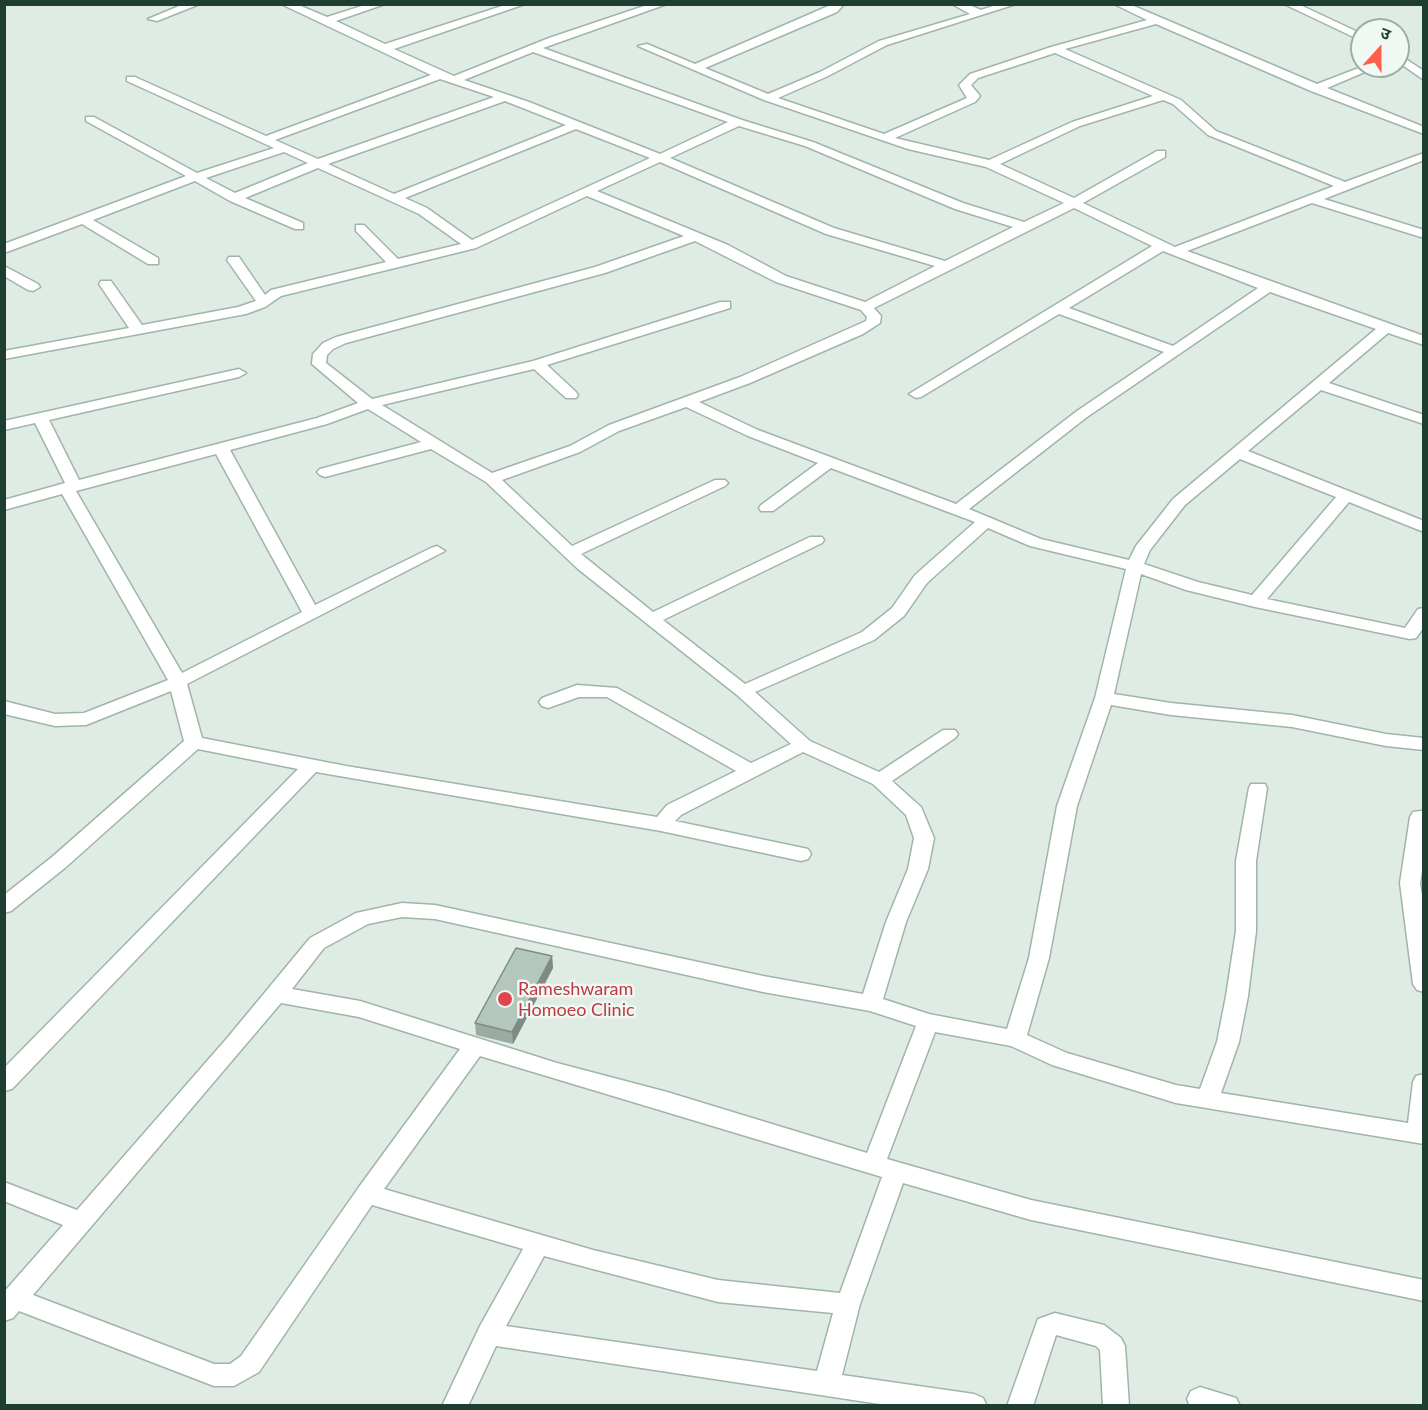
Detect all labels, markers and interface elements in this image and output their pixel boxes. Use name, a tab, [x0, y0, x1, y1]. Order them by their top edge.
north arrow	[1350, 18, 1410, 78]
text: उ	[1378, 22, 1394, 43]
place label: Rameshwaram Homoeo Clinic	[518, 978, 635, 1020]
marker: Rameshwaram Homoeo Clinic	[496, 990, 514, 1008]

